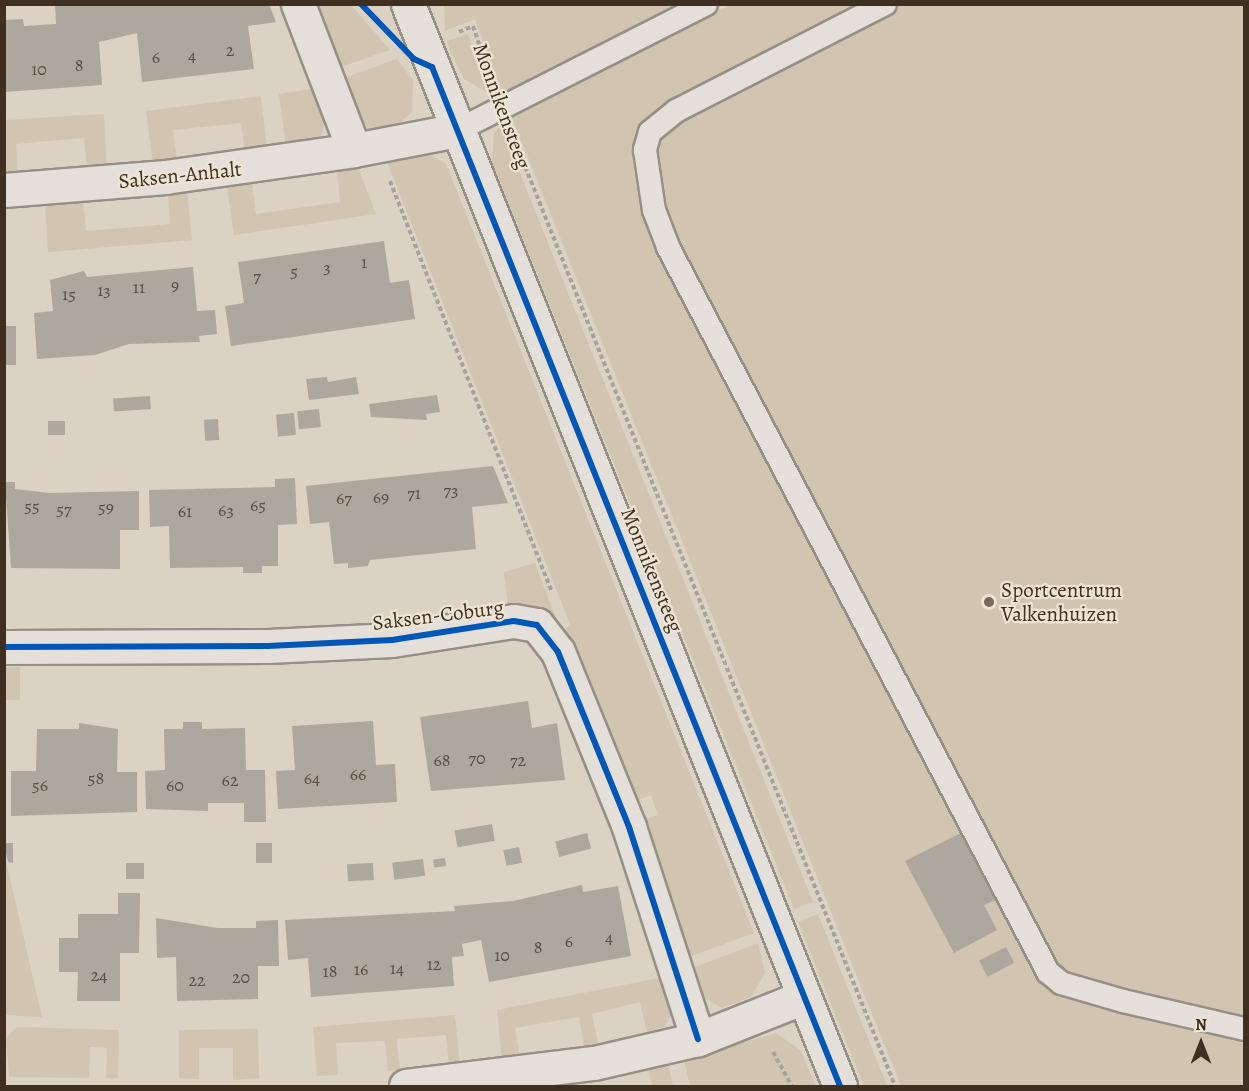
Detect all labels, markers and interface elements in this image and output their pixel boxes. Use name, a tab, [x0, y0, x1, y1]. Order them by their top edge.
house number: 2	[226, 39, 234, 61]
street label: Monnikensteeg	[468, 40, 536, 172]
house number: 4	[188, 44, 196, 66]
house number: 6	[152, 46, 160, 68]
house number: 8	[75, 54, 83, 76]
house number: 10	[31, 58, 47, 80]
street label: Saksen-Anhalt	[117, 156, 243, 194]
house number: 1	[361, 251, 367, 273]
house number: 3	[323, 256, 331, 278]
house number: 5	[290, 260, 298, 282]
house number: 7	[253, 265, 261, 287]
house number: 9	[171, 274, 179, 296]
house number: 11	[133, 276, 145, 298]
house number: 13	[97, 279, 111, 301]
house number: 15	[62, 283, 76, 305]
house number: 73	[443, 479, 459, 501]
house number: 71	[407, 482, 421, 504]
house number: 69	[373, 486, 389, 508]
house number: 67	[336, 487, 352, 509]
house number: 65	[250, 494, 266, 516]
house number: 55	[24, 495, 40, 517]
house number: 59	[98, 496, 114, 518]
house number: 57	[56, 498, 72, 520]
house number: 63	[218, 499, 234, 521]
house number: 61	[178, 500, 192, 522]
street label: Monnikensteeg	[616, 504, 688, 636]
place label: Sportcentrum Valkenhuizen	[1001, 577, 1122, 627]
street label: Saksen-Coburg	[371, 594, 505, 636]
marker: Sportcentrum Valkenhuizen	[982, 595, 996, 609]
house number: 70	[468, 747, 486, 769]
house number: 68	[433, 749, 451, 771]
house number: 72	[510, 749, 526, 771]
house number: 66	[350, 763, 366, 785]
house number: 58	[88, 767, 104, 789]
house number: 64	[304, 767, 320, 789]
house number: 62	[222, 769, 238, 791]
house number: 56	[32, 774, 48, 796]
house number: 60	[166, 774, 184, 796]
house number: 4	[605, 926, 613, 948]
house number: 6	[565, 930, 573, 952]
house number: 8	[534, 936, 542, 958]
house number: 10	[494, 944, 510, 966]
house number: 12	[427, 953, 441, 975]
house number: 14	[390, 957, 404, 979]
house number: 16	[354, 958, 368, 980]
house number: 18	[323, 960, 337, 982]
house number: 24	[91, 964, 107, 986]
house number: 20	[232, 966, 250, 988]
house number: 22	[188, 969, 206, 991]
north arrow	[1171, 1013, 1231, 1073]
text: N	[1195, 1014, 1207, 1036]

